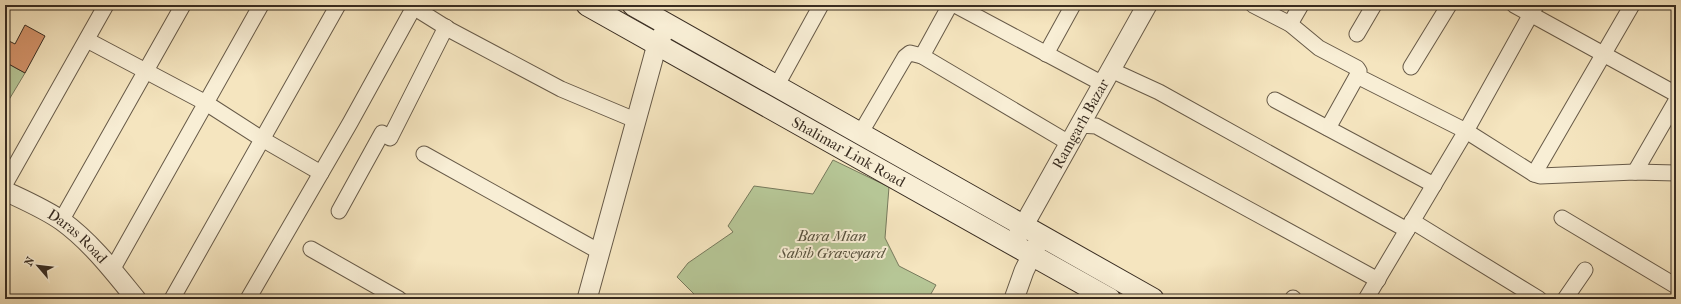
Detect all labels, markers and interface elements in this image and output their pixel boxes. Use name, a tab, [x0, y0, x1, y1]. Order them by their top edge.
street label: Ramgarh Bazar	[1048, 75, 1113, 172]
street label: Shalimar Link Road	[789, 113, 909, 191]
street label: Daras Road	[44, 205, 112, 268]
park label: Bara Mian Sahib Graveyard	[778, 227, 887, 262]
north arrow	[18, 246, 58, 286]
text: N	[22, 254, 38, 268]

